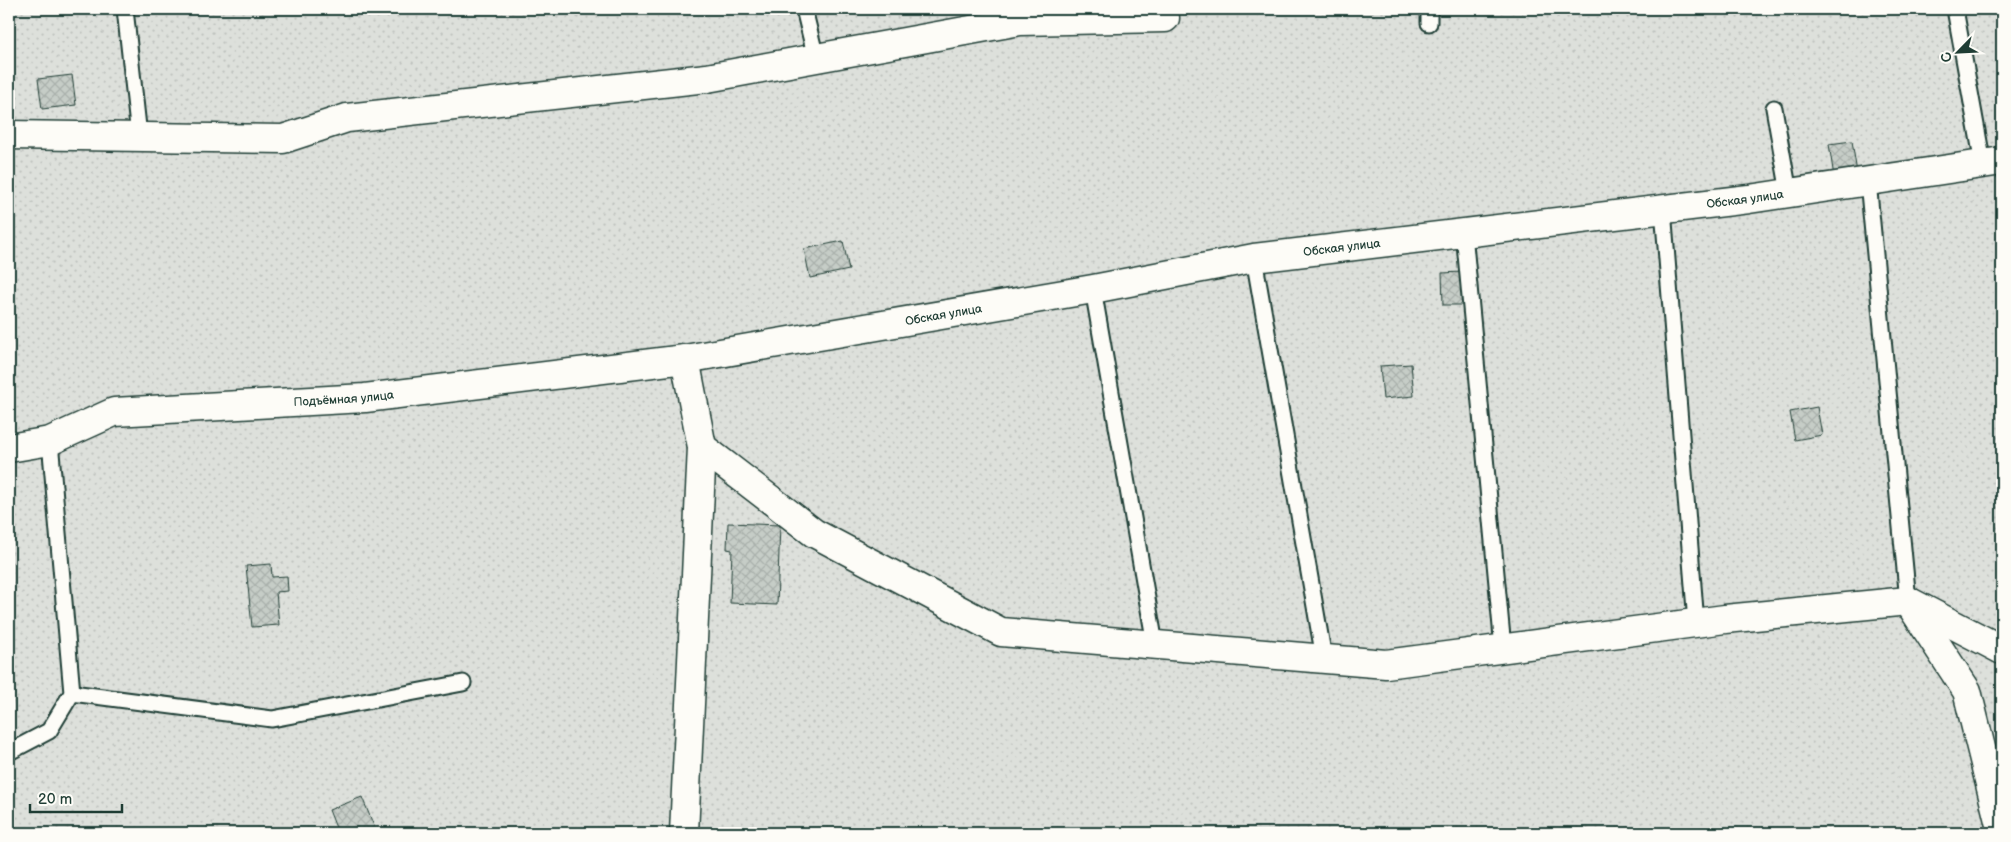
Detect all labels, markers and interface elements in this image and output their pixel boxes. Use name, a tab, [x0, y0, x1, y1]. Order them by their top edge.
north arrow	[1934, 28, 1984, 78]
text: С	[1937, 49, 1956, 65]
street label: Обская улица	[1706, 186, 1784, 212]
street label: Обская улица	[1302, 235, 1381, 260]
street label: Обская улица	[904, 301, 983, 329]
street label: Подъёмная улица	[293, 387, 395, 409]
scale bar	[30, 782, 122, 814]
text: 20 m	[38, 790, 72, 809]

